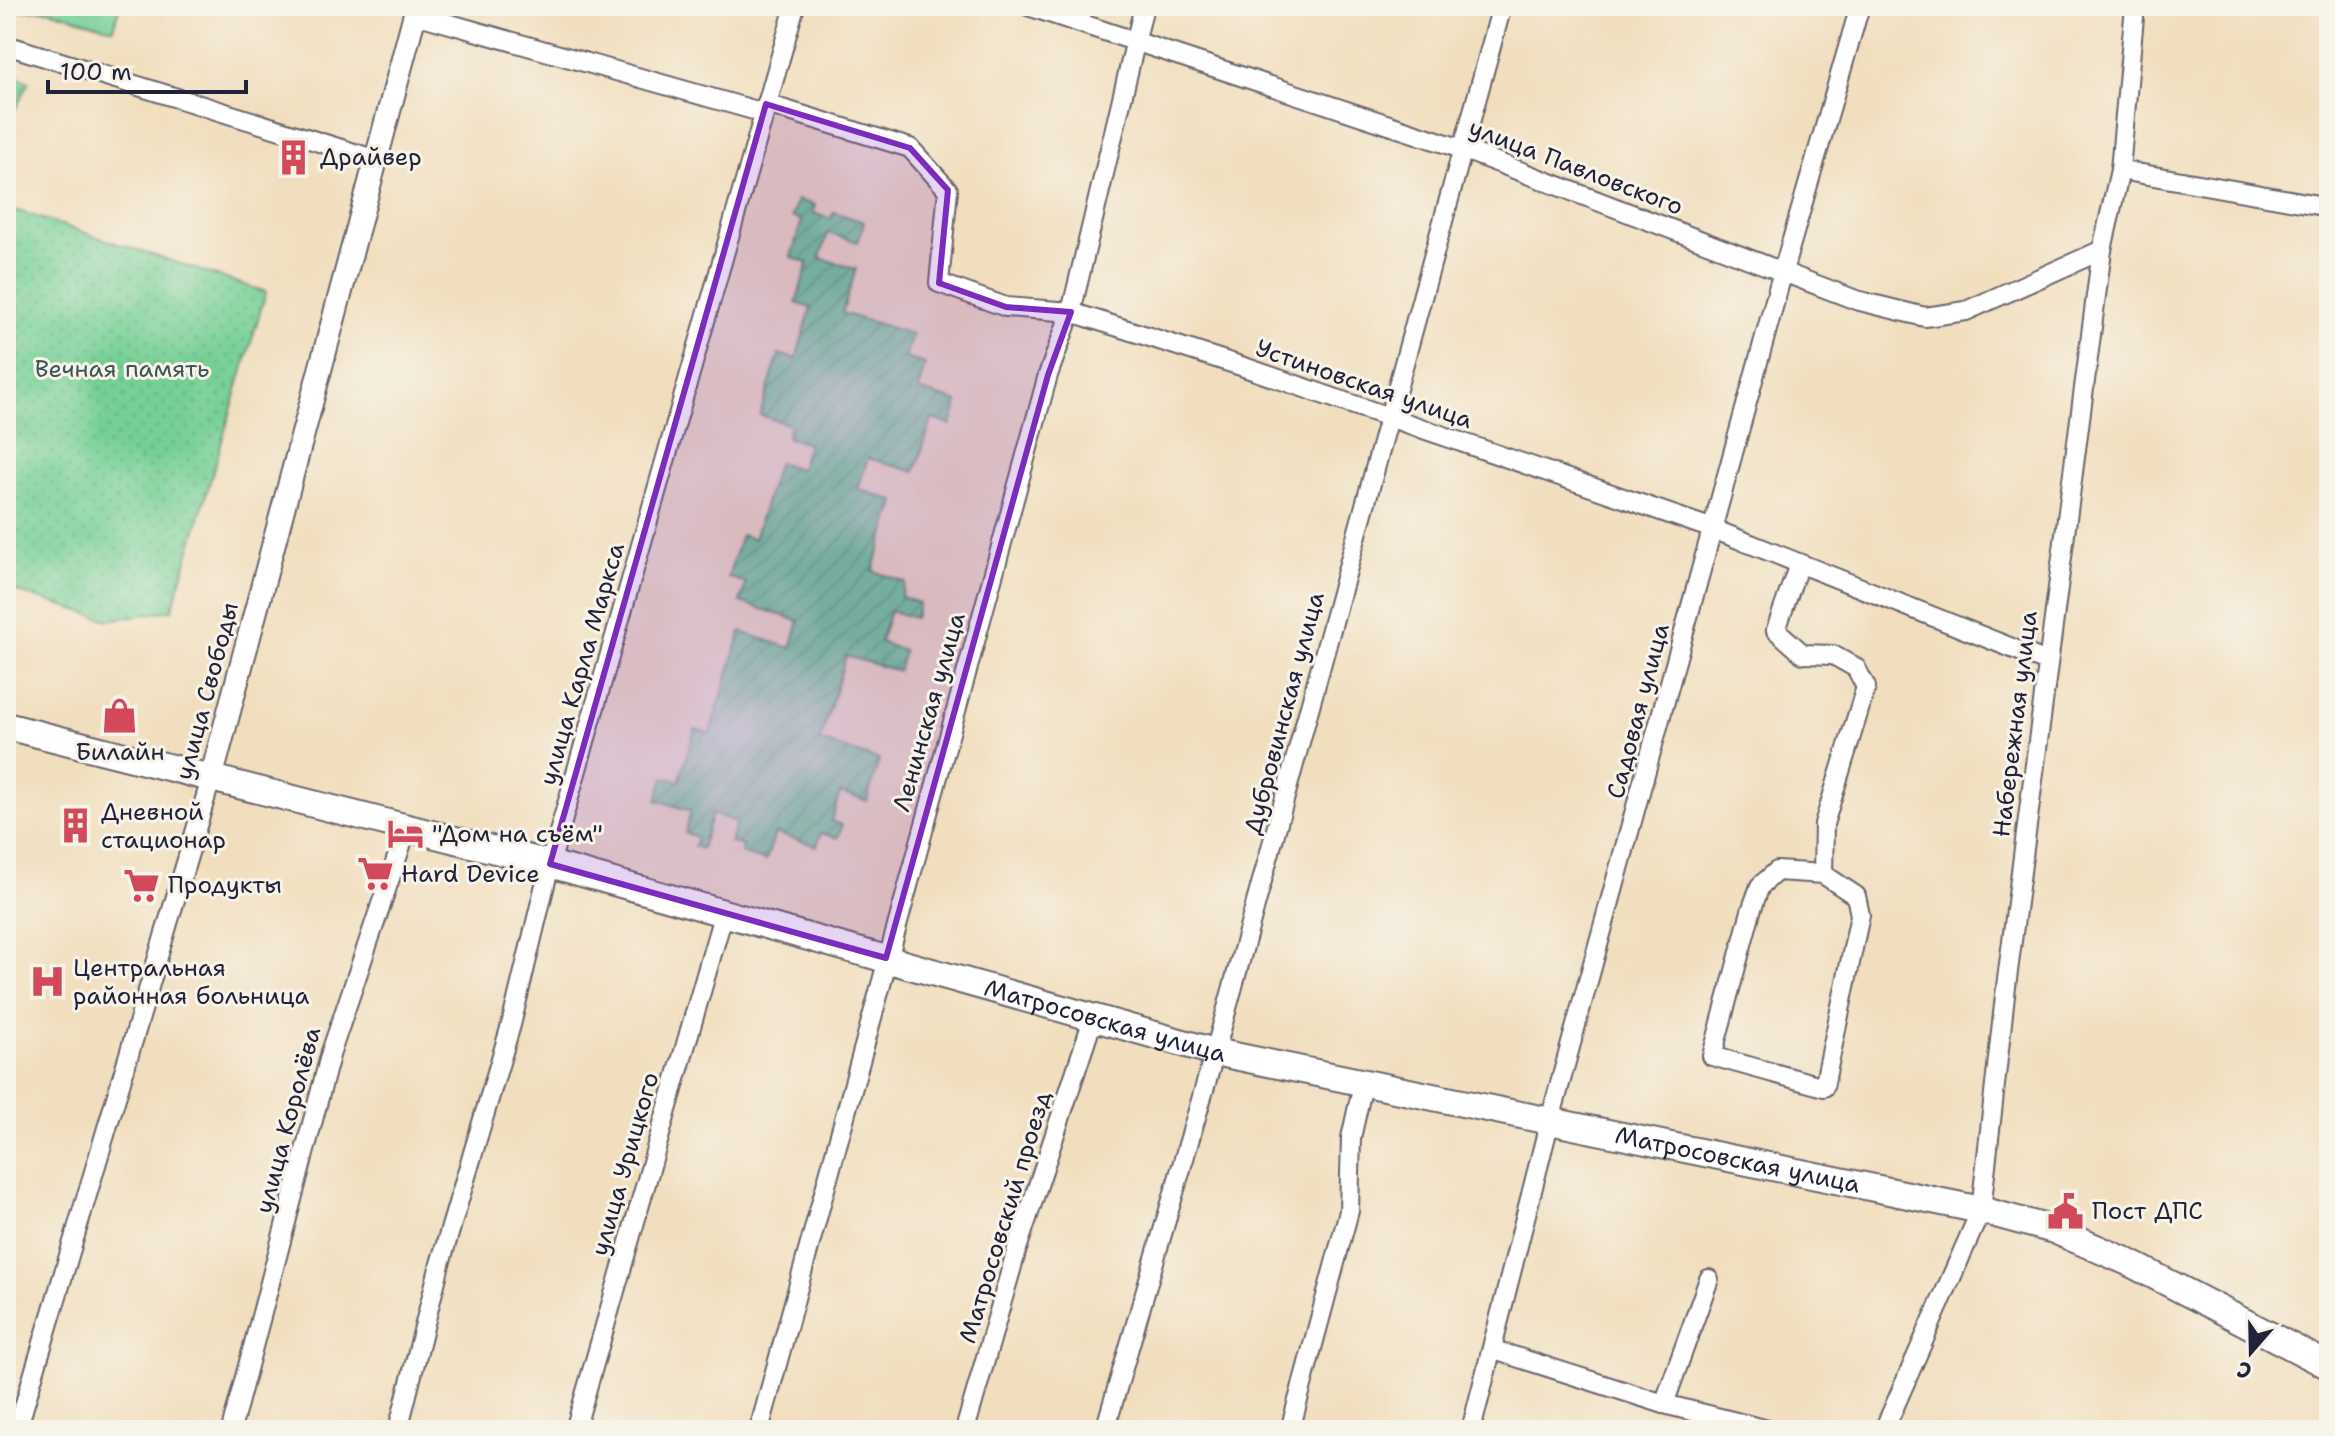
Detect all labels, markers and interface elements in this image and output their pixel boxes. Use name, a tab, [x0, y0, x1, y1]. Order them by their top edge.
scale bar	[48, 44, 246, 94]
text: 100 m	[60, 56, 132, 88]
street label: улица Павловского	[1464, 111, 1688, 223]
building icon: Драйвер	[275, 138, 313, 176]
place label: Драйвер	[320, 141, 422, 173]
street label: Устиновская улица	[1251, 332, 1477, 436]
park label: Вечная память	[35, 353, 209, 385]
street label: улица Карла Маркса	[532, 539, 632, 789]
street label: Дубровинская улица	[1236, 588, 1332, 838]
street label: улица Свободы	[168, 599, 246, 783]
street label: Ленинская улица	[885, 609, 973, 815]
street label: Набережная улица	[1985, 609, 2045, 839]
street label: Садовая улица	[1599, 620, 1677, 802]
shop icon: Билайн	[101, 696, 139, 734]
place label: Билайн	[75, 736, 165, 768]
place label: Дневной стационар	[101, 796, 226, 856]
building icon: Дневной стационар	[56, 807, 94, 845]
hotel icon: "Дом на съём"	[387, 815, 425, 853]
place label: "Дом на съём"	[432, 818, 603, 850]
supermarket icon: Hard Device	[356, 855, 394, 893]
place label: Hard Device	[401, 858, 540, 890]
supermarket icon: Продукты	[123, 866, 161, 904]
place label: Продукты	[168, 869, 282, 901]
place label: Центральная районная больница	[73, 952, 310, 1012]
hospital icon: Центральная районная больница	[28, 963, 66, 1001]
street label: Матросовская улица	[981, 972, 1228, 1070]
street label: улица Королёва	[248, 1023, 328, 1217]
street label: улица Урицкого	[583, 1068, 667, 1260]
street label: Матросовский проезд	[951, 1087, 1059, 1347]
street label: Матросовская улица	[1612, 1119, 1863, 1201]
public building icon: Пост ДПС	[2047, 1192, 2085, 1230]
place label: Пост ДПС	[2092, 1195, 2203, 1227]
north arrow	[2211, 1312, 2291, 1392]
text: С	[2233, 1354, 2256, 1386]

